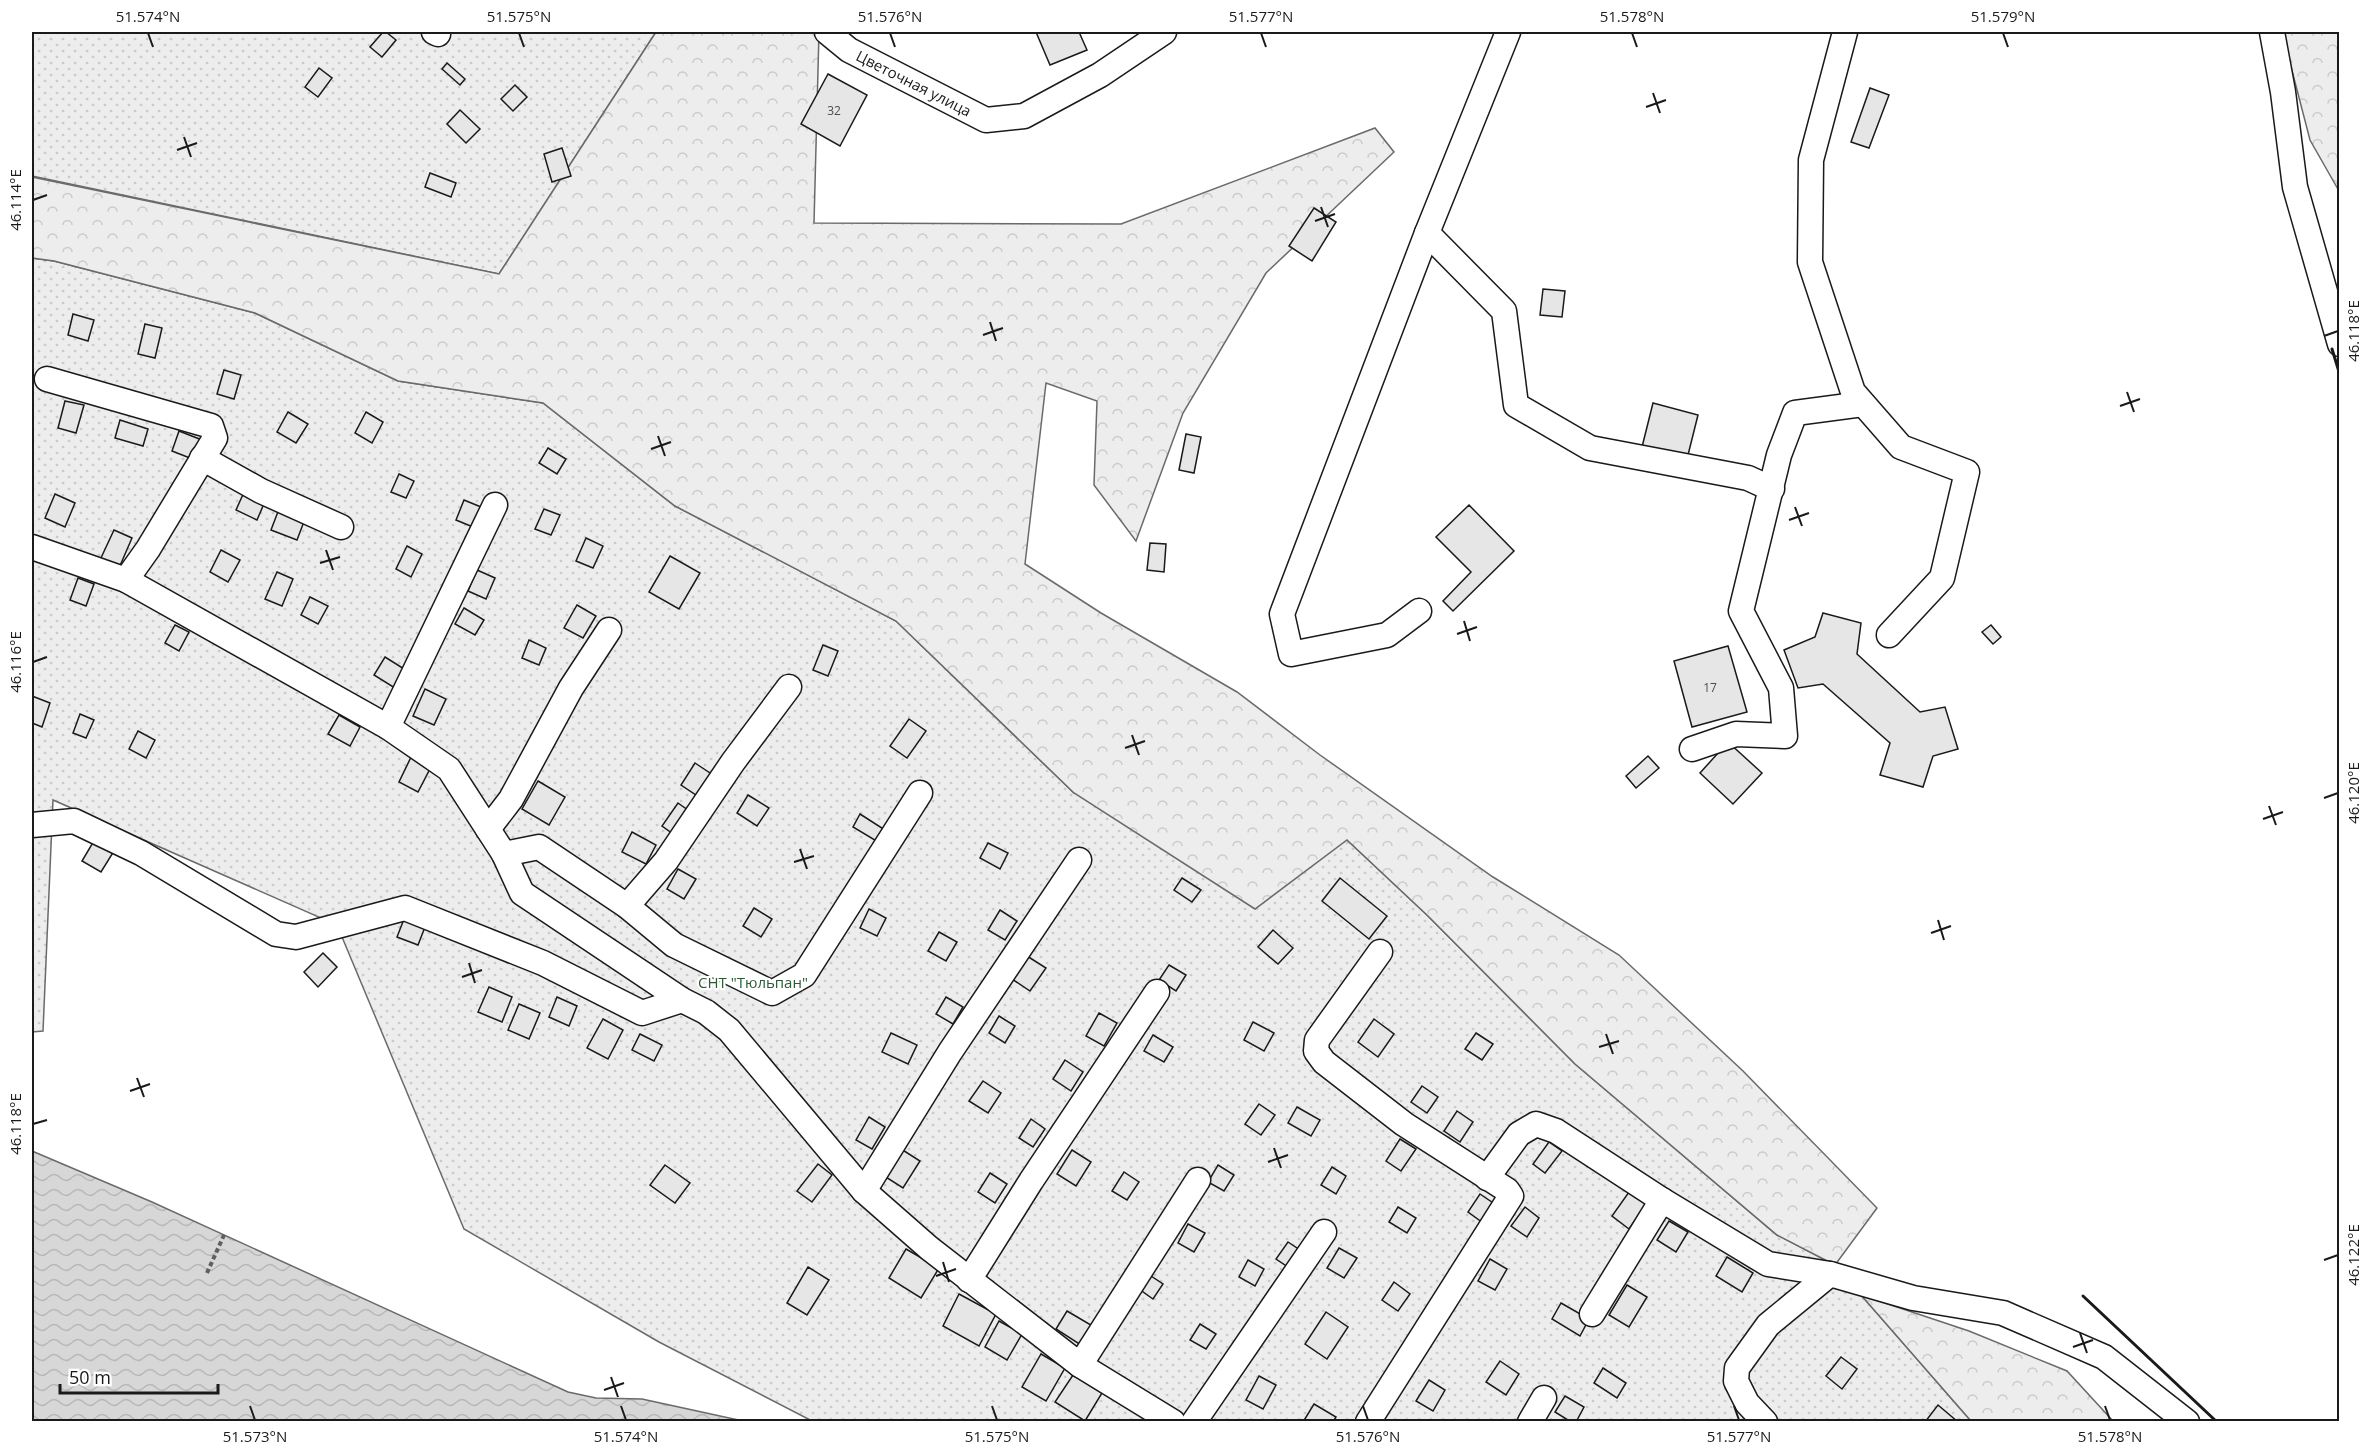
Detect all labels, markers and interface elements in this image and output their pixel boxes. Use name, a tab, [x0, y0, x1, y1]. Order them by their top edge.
text: 51.574°N	[116, 6, 180, 26]
text: 51.575°N	[487, 6, 551, 26]
text: 51.576°N	[858, 6, 922, 26]
text: 51.577°N	[1229, 6, 1293, 26]
text: 51.578°N	[1600, 6, 1664, 26]
text: 51.579°N	[1971, 6, 2035, 26]
street label: Цветочная улица	[853, 45, 975, 121]
house number: 32	[827, 102, 841, 119]
text: 46.114°E	[5, 169, 25, 231]
text: 46.118°E	[2343, 300, 2363, 362]
text: 46.116°E	[5, 631, 25, 693]
house number: 17	[1703, 679, 1717, 696]
text: 46.120°E	[2343, 762, 2363, 824]
park label: СНТ "Тюльпан"	[698, 972, 808, 992]
text: 46.118°E	[5, 1093, 25, 1155]
text: 46.122°E	[2343, 1224, 2363, 1286]
scale bar	[60, 1357, 218, 1395]
text: 50 m	[69, 1365, 111, 1389]
text: 51.573°N	[223, 1426, 287, 1446]
text: 51.574°N	[594, 1426, 658, 1446]
text: 51.575°N	[965, 1426, 1029, 1446]
text: 51.576°N	[1336, 1426, 1400, 1446]
text: 51.577°N	[1707, 1426, 1771, 1446]
text: 51.578°N	[2078, 1426, 2142, 1446]

